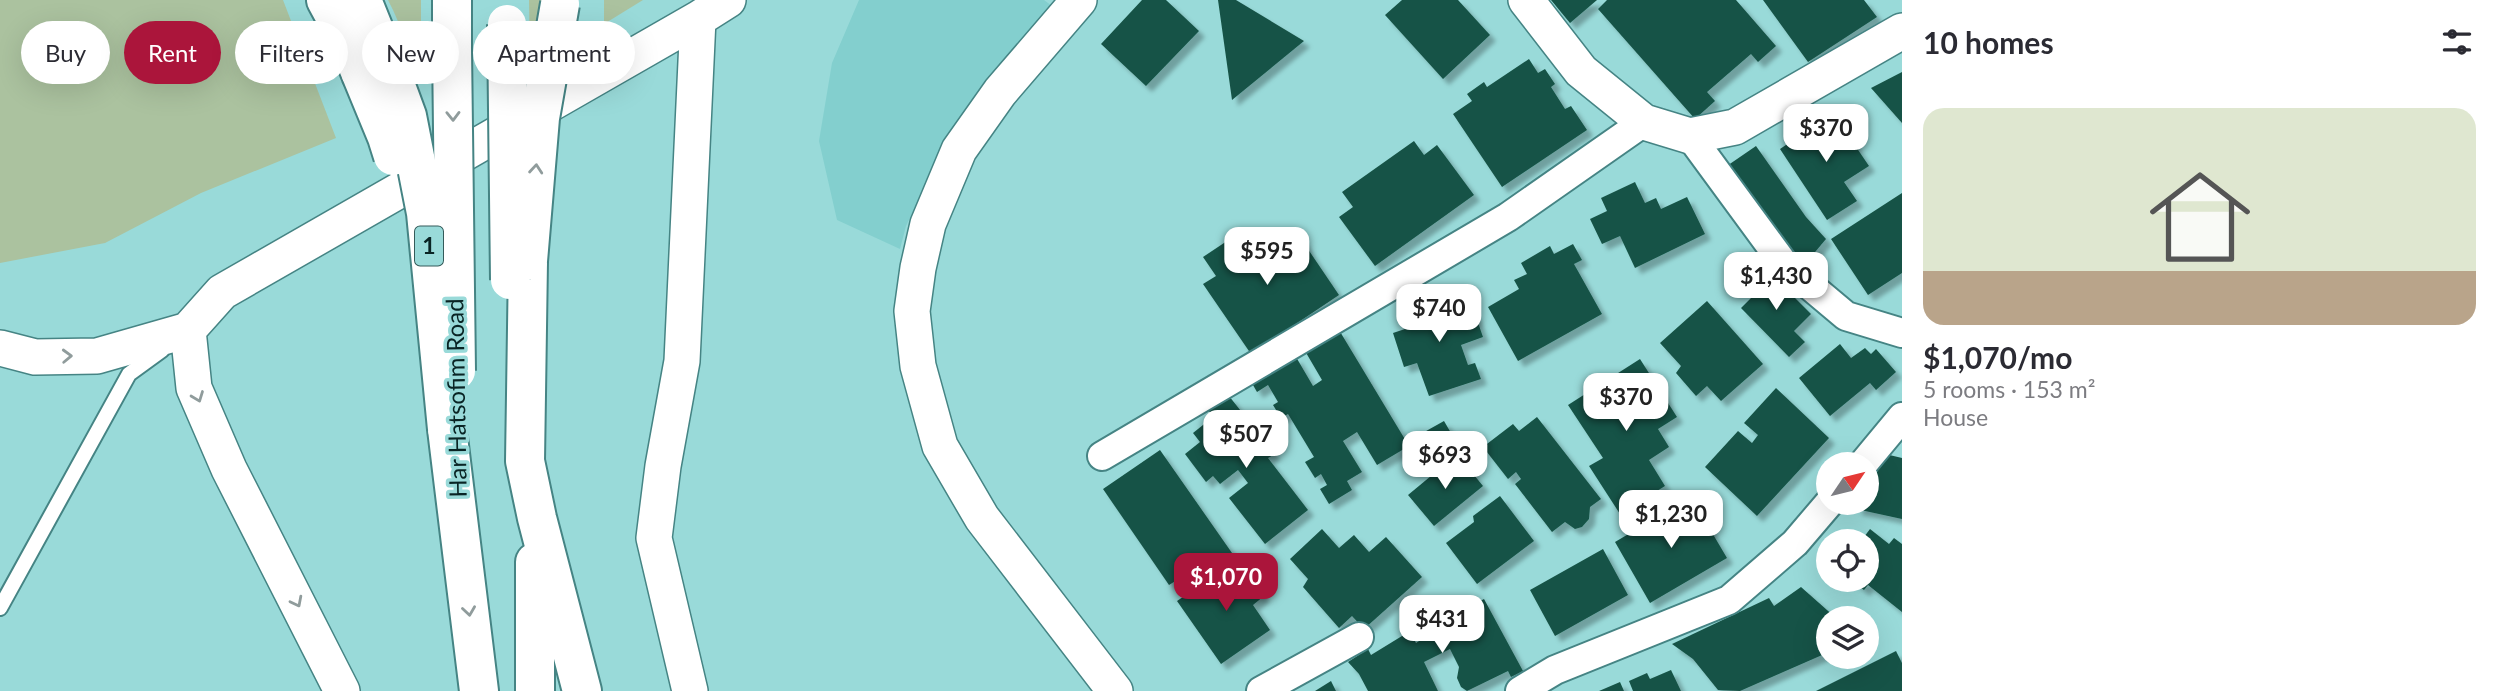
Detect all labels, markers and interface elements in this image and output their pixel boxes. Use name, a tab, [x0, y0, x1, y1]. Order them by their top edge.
chip: Buy	[21, 21, 110, 84]
chip: Rent	[124, 21, 221, 84]
chip: Filters	[235, 21, 348, 84]
chip: New	[362, 21, 459, 84]
chip: Apartment	[473, 21, 635, 84]
icon: filters	[2438, 23, 2476, 61]
text: 10 homes	[1923, 24, 2054, 60]
pin: $370	[1785, 104, 1867, 164]
one-way arrow	[446, 111, 461, 122]
text: $370	[1799, 113, 1853, 141]
icon: home	[2137, 154, 2263, 280]
one-way arrow	[528, 163, 543, 174]
road number: 1	[415, 227, 443, 266]
pin: $595	[1226, 228, 1308, 287]
text: $595	[1240, 236, 1294, 264]
pin: $1,430	[1719, 252, 1833, 312]
text: $1,430	[1740, 261, 1812, 289]
pin: $740	[1398, 284, 1480, 344]
text: $740	[1412, 293, 1466, 321]
street label: Har Hatsofim Road	[439, 298, 472, 498]
text: $1,070/mo	[1923, 339, 2072, 375]
one-way arrow	[62, 349, 73, 364]
pin: $370	[1585, 374, 1667, 433]
text: 5 rooms · 153 m²	[1923, 375, 2095, 403]
text: $370	[1599, 382, 1653, 410]
one-way arrow	[190, 390, 204, 402]
text: House	[1923, 403, 1988, 431]
pin: $507	[1205, 410, 1287, 470]
text: $507	[1219, 419, 1273, 447]
pin: $693	[1404, 432, 1486, 491]
text: $693	[1418, 440, 1472, 468]
north arrow	[1816, 452, 1880, 514]
map controls	[1816, 452, 1879, 669]
pin: $1,230	[1614, 490, 1728, 550]
text: $1,230	[1635, 499, 1707, 527]
button: locate	[1816, 529, 1879, 592]
pin: $1,070	[1169, 554, 1283, 613]
text: $1,070	[1190, 562, 1262, 590]
one-way arrow	[289, 595, 302, 607]
pin: $431	[1401, 596, 1483, 655]
text: $431	[1415, 604, 1469, 632]
one-way arrow	[461, 605, 476, 617]
button: layers	[1816, 606, 1879, 669]

